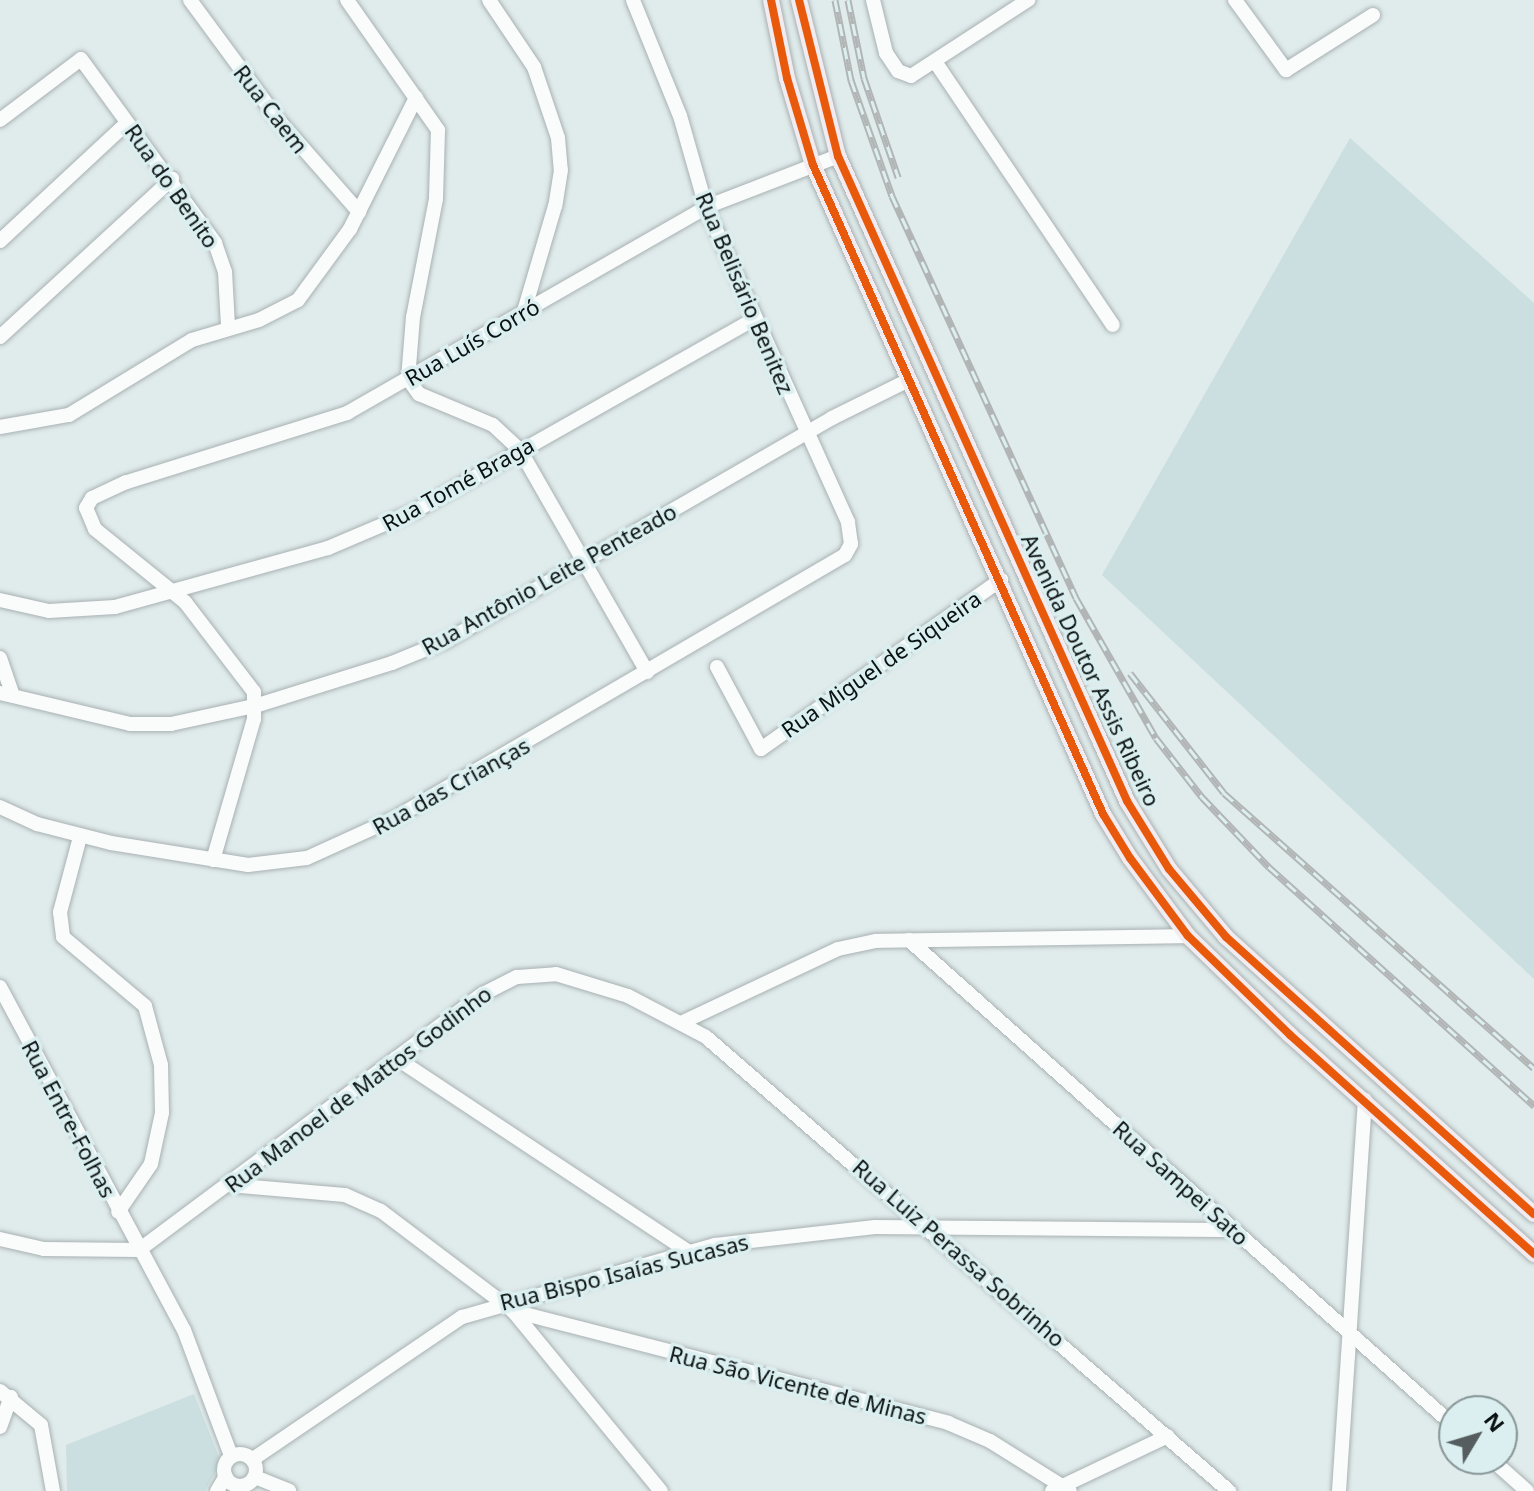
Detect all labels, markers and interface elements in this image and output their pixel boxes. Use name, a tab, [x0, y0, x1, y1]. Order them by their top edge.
street label: Rua Caem	[228, 60, 314, 158]
street label: Rua do Benito	[120, 119, 224, 253]
street label: Rua Belisário Benitez	[691, 188, 799, 398]
street label: Rua Luís Corró	[400, 293, 544, 391]
street label: Rua Tomé Braga	[378, 431, 538, 537]
street label: Rua Antônio Leite Penteado	[417, 498, 681, 660]
street label: Avenida Doutor Assis Ribeiro	[1016, 530, 1166, 810]
street label: Rua Miguel de Siqueira	[776, 585, 986, 743]
street label: Rua das Crianças	[368, 732, 534, 840]
street label: Rua Manoel de Mattos Godinho	[220, 980, 496, 1198]
street label: Rua Entre-Folhas	[16, 1036, 122, 1202]
street label: Rua Sampei Sato	[1108, 1115, 1254, 1251]
street label: Rua Luiz Perassa Sobrinho	[848, 1154, 1070, 1352]
street label: Rua Bispo Isaías Sucasas	[497, 1228, 751, 1316]
street label: Rua São Vicente de Minas	[667, 1340, 929, 1430]
north arrow	[1438, 1395, 1518, 1475]
text: N	[1478, 1405, 1513, 1438]

